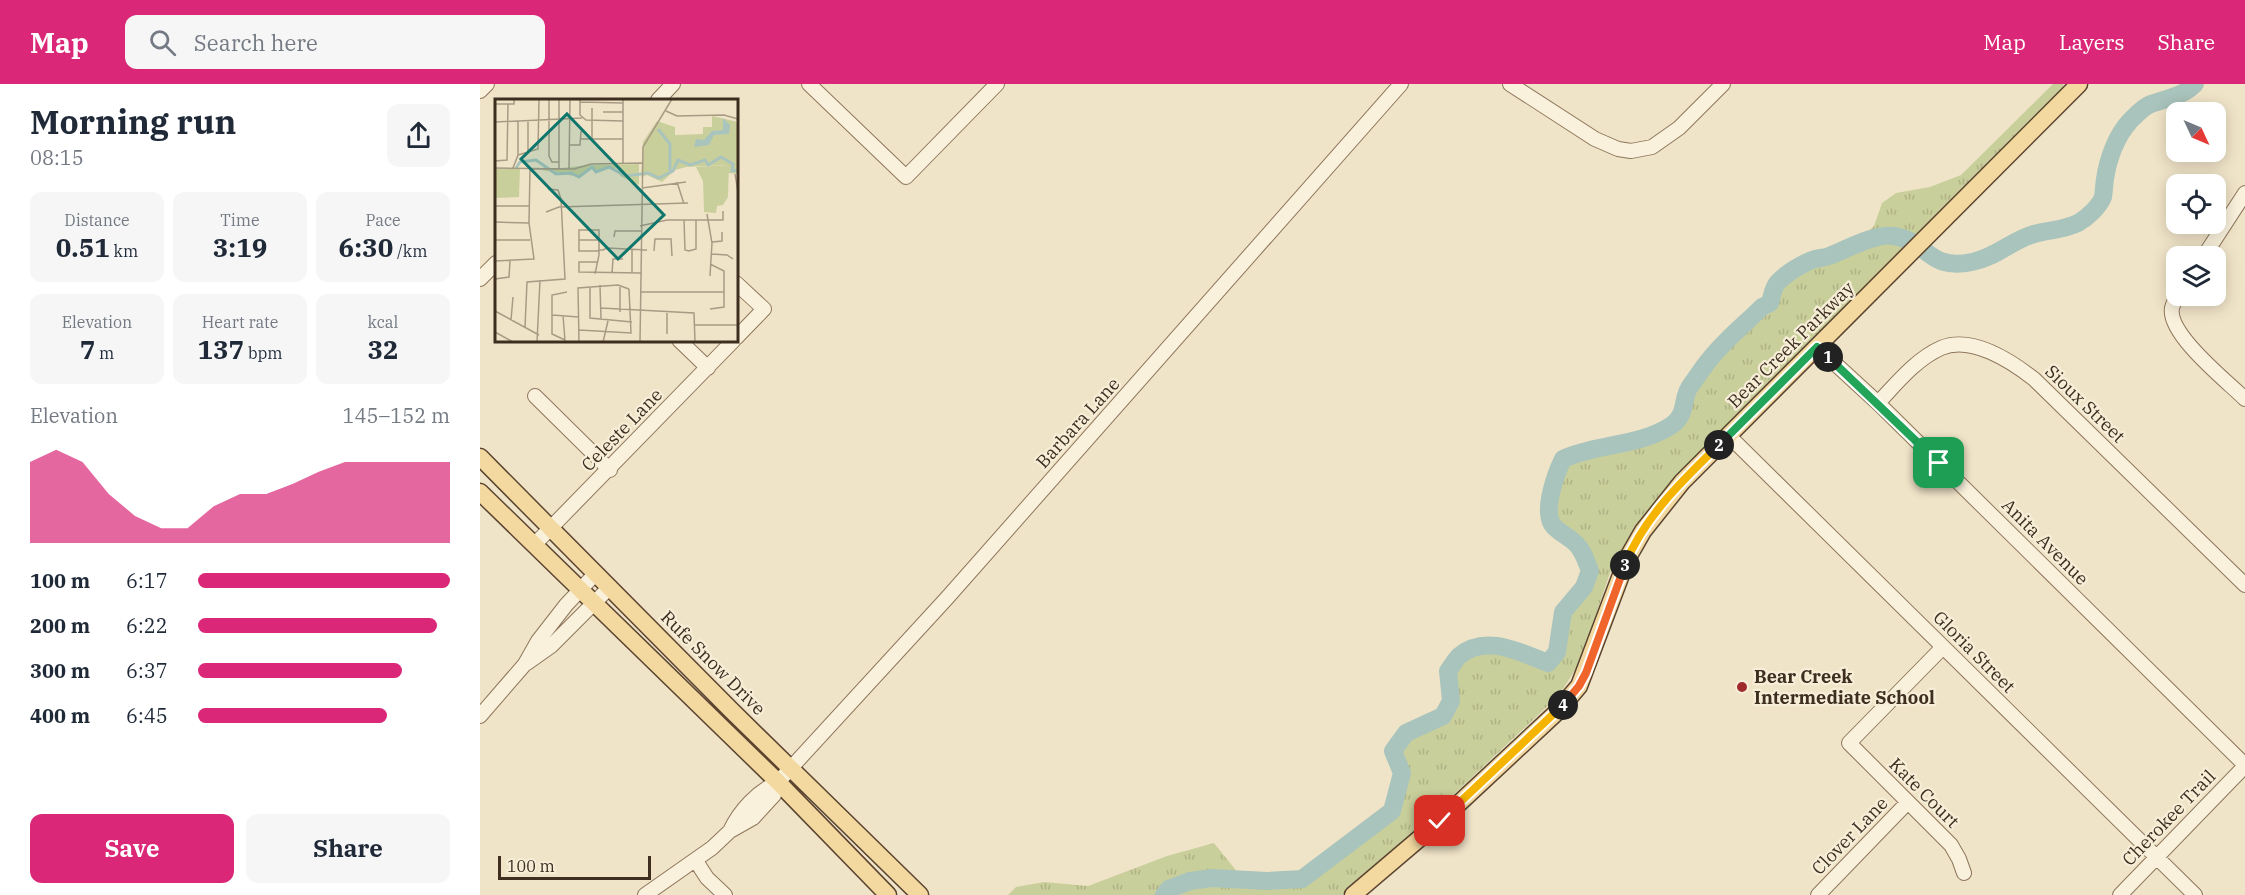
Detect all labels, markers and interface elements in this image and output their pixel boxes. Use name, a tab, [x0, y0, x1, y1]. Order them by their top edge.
search box	[125, 15, 545, 69]
text: Map	[30, 24, 89, 61]
icon: search	[146, 26, 179, 59]
text: Search here	[194, 28, 318, 57]
text: Map	[1983, 28, 2026, 56]
text: Layers	[2059, 28, 2125, 56]
text: Share	[2158, 28, 2215, 56]
inset map	[495, 99, 738, 342]
text: Morning run	[30, 100, 236, 143]
north arrow	[2166, 102, 2226, 162]
map controls	[2166, 102, 2226, 306]
button: share	[387, 104, 450, 167]
text: 08:15	[30, 144, 84, 171]
button: locate	[2166, 174, 2226, 234]
text: Distance	[64, 210, 130, 230]
text: Time	[220, 210, 260, 230]
text: Pace	[365, 210, 401, 230]
text: 0.51	[56, 230, 110, 264]
text: 3:19	[213, 230, 267, 264]
text: 6:30	[339, 230, 393, 264]
text: km	[110, 241, 138, 261]
text: /km	[393, 241, 427, 261]
button: layers	[2166, 246, 2226, 306]
street label: Bear Creek Parkway	[1723, 276, 1859, 413]
text: Elevation	[62, 312, 132, 332]
text: Heart rate	[202, 312, 278, 332]
text: kcal	[368, 312, 398, 332]
text: 7	[80, 332, 95, 366]
text: 137	[197, 332, 244, 366]
text: 32	[367, 332, 399, 366]
pin: 1	[1813, 342, 1843, 372]
text: m	[95, 343, 114, 363]
text: bpm	[244, 343, 283, 363]
text: 1	[1823, 347, 1833, 367]
street label: Sioux Street	[2041, 360, 2130, 447]
street label: Barbara Lane	[1031, 373, 1124, 473]
street label: Celeste Lane	[576, 383, 667, 476]
text: Elevation	[30, 402, 118, 429]
text: 145–152 m	[343, 402, 450, 429]
pin: 2	[1704, 430, 1734, 460]
text: 2	[1714, 435, 1724, 455]
pin	[1913, 437, 1964, 488]
icon: arrive	[1922, 446, 1955, 479]
street label: Anita Avenue	[1997, 494, 2093, 590]
pin: 3	[1610, 550, 1640, 580]
text: 3	[1620, 555, 1630, 575]
text: 100 m	[30, 567, 90, 594]
text: 6:17	[126, 567, 168, 594]
street label: Rufe Snow Drive	[656, 605, 771, 720]
street label: Gloria Street	[1928, 606, 2020, 698]
text: 200 m	[30, 612, 90, 639]
text: 6:22	[126, 612, 168, 639]
text: 300 m	[30, 657, 90, 684]
text: 6:37	[126, 657, 168, 684]
place label: Bear Creek Intermediate School	[1754, 665, 1935, 709]
marker: Bear Creek Intermediate School	[1735, 680, 1749, 694]
pin: 4	[1548, 690, 1578, 720]
text: 4	[1558, 695, 1568, 715]
text: 400 m	[30, 702, 90, 729]
text: 6:45	[126, 702, 168, 729]
street label: Kate Court	[1885, 753, 1964, 832]
street label: Cherokee Trail	[2117, 765, 2220, 871]
street label: Clover Lane	[1807, 792, 1893, 880]
pin	[1414, 795, 1465, 846]
icon: check	[1423, 804, 1456, 837]
button: Save	[30, 814, 234, 883]
button: Share	[246, 814, 450, 883]
scale bar	[498, 853, 651, 880]
text: 100 m	[507, 856, 555, 876]

